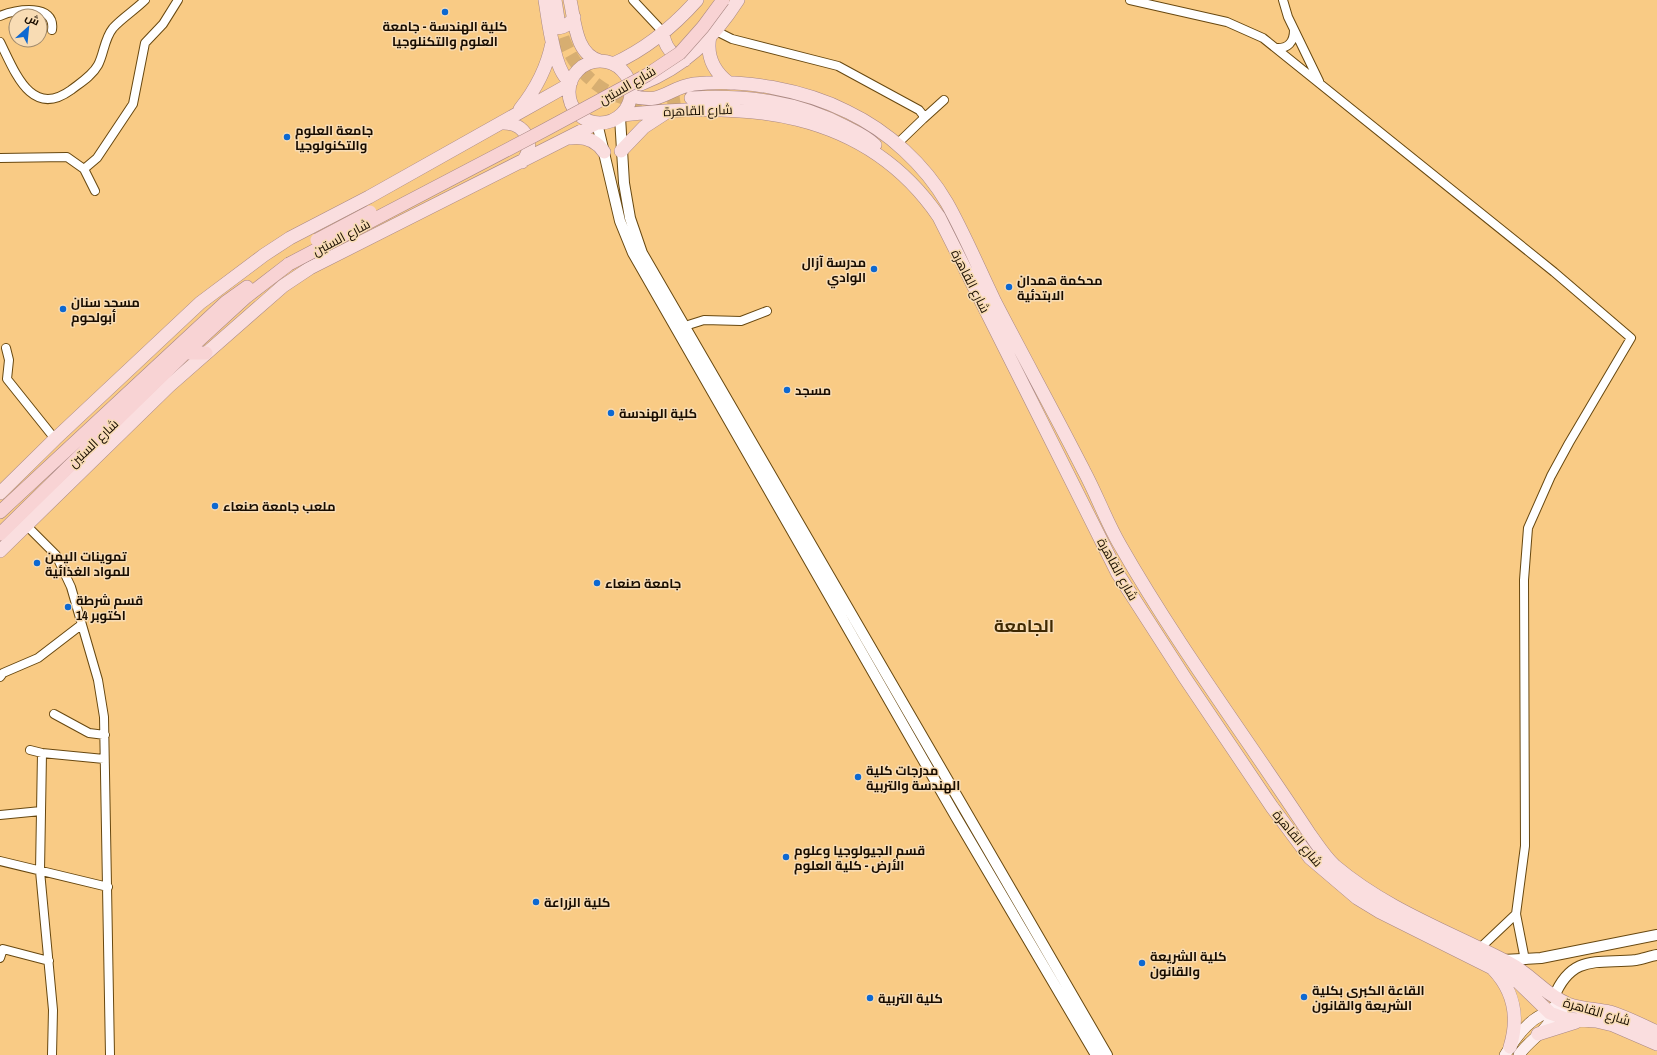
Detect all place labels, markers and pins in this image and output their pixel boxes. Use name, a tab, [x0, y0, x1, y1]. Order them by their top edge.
marker: كلية الهندسة - جامعة العلوم والتكنلوجيا	[440, 7, 450, 17]
place label: كلية الهندسة - جامعة العلوم والتكنلوجيا	[383, 18, 507, 51]
place label: جامعة العلوم والتكنولوجيا	[295, 122, 373, 154]
marker: جامعة العلوم والتكنولوجيا	[282, 132, 292, 142]
place label: مدرسة آزال الوادي	[802, 254, 866, 289]
marker: مدرسة آزال الوادي	[869, 264, 879, 274]
place label: محكمة همدان الابتدئية	[1017, 272, 1103, 304]
marker: محكمة همدان الابتدئية	[1004, 282, 1014, 292]
place label: مسجد سنان أبولحوم	[71, 294, 140, 327]
marker: مسجد سنان أبولحوم	[58, 304, 68, 314]
place label: مسجد	[795, 382, 831, 399]
marker: مسجد	[782, 385, 792, 395]
place label: كلية الهندسة	[619, 405, 697, 422]
marker: كلية الهندسة	[606, 408, 616, 418]
place label: ملعب جامعة صنعاء	[223, 498, 336, 515]
marker: ملعب جامعة صنعاء	[210, 501, 220, 511]
place label: تموينات اليمن للمواد الغذائية	[45, 548, 130, 580]
marker: تموينات اليمن للمواد الغذائية	[32, 558, 42, 568]
place label: جامعة صنعاء	[605, 575, 681, 592]
marker: جامعة صنعاء	[592, 578, 602, 588]
place label: قسم شرطة 14 اكتوبر	[76, 592, 143, 624]
marker: قسم شرطة 14 اكتوبر	[63, 602, 73, 612]
place label: مدرجات كلية الهندسة والتربية	[866, 762, 960, 794]
marker: مدرجات كلية الهندسة والتربية	[853, 772, 863, 782]
place label: قسم الجيولوجيا وعلوم الأرض - كلية العلوم	[794, 842, 925, 875]
marker: قسم الجيولوجيا وعلوم الأرض - كلية العلوم	[781, 852, 791, 862]
place label: كلية الزراعة	[544, 894, 610, 911]
marker: كلية الزراعة	[531, 897, 541, 907]
place label: كلية الشريعة والقانون	[1150, 948, 1227, 980]
marker: كلية الشريعة والقانون	[1137, 958, 1147, 968]
place label: القاعة الكبرى بكلية الشريعة والقانون	[1312, 982, 1425, 1014]
place label: كلية التربية	[878, 990, 943, 1007]
marker: القاعة الكبرى بكلية الشريعة والقانون	[1299, 992, 1309, 1002]
marker: كلية التربية	[865, 993, 875, 1003]

